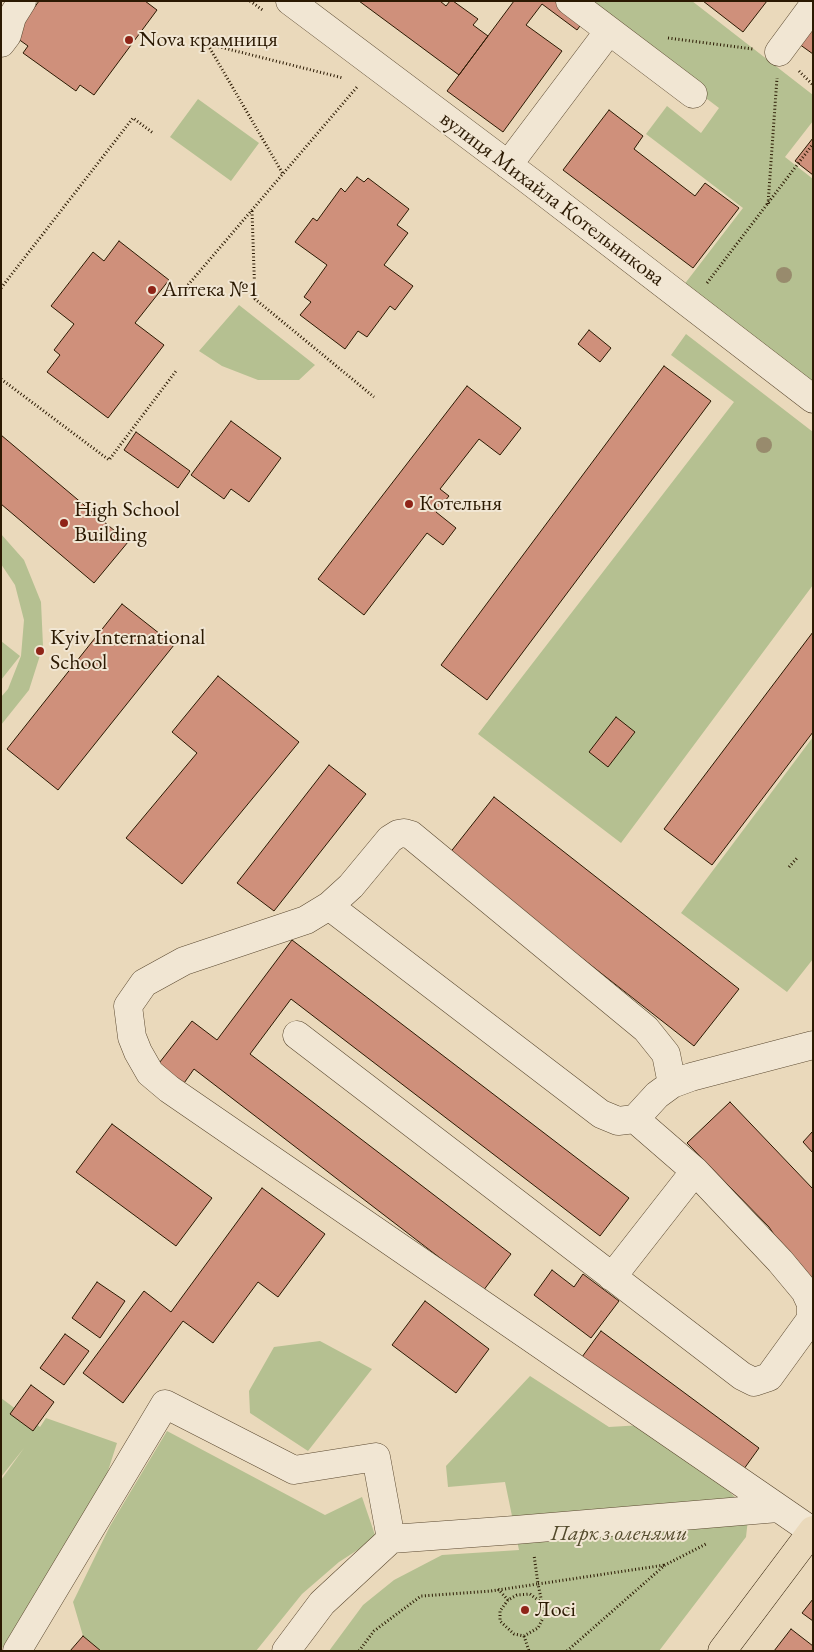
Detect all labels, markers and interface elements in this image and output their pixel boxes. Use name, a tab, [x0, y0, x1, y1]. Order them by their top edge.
place label: Nova крамниця	[139, 27, 278, 53]
marker: Nova крамниця	[123, 34, 135, 46]
street label: вулиця Михайла Котельникова	[434, 106, 670, 292]
place label: Аптека №1	[162, 277, 259, 303]
marker: Аптека №1	[146, 284, 158, 296]
place label: Котельня	[419, 491, 502, 517]
place label: High School Building	[74, 497, 180, 548]
marker: Котельня	[403, 498, 415, 510]
marker: High School Building	[58, 517, 70, 529]
place label: Kyiv International School	[50, 625, 205, 676]
marker: Kyiv International School	[34, 645, 46, 657]
park label: Парк з оленями	[550, 1521, 688, 1547]
place label: Лосі	[535, 1597, 576, 1623]
marker: Лосі	[519, 1604, 531, 1616]

